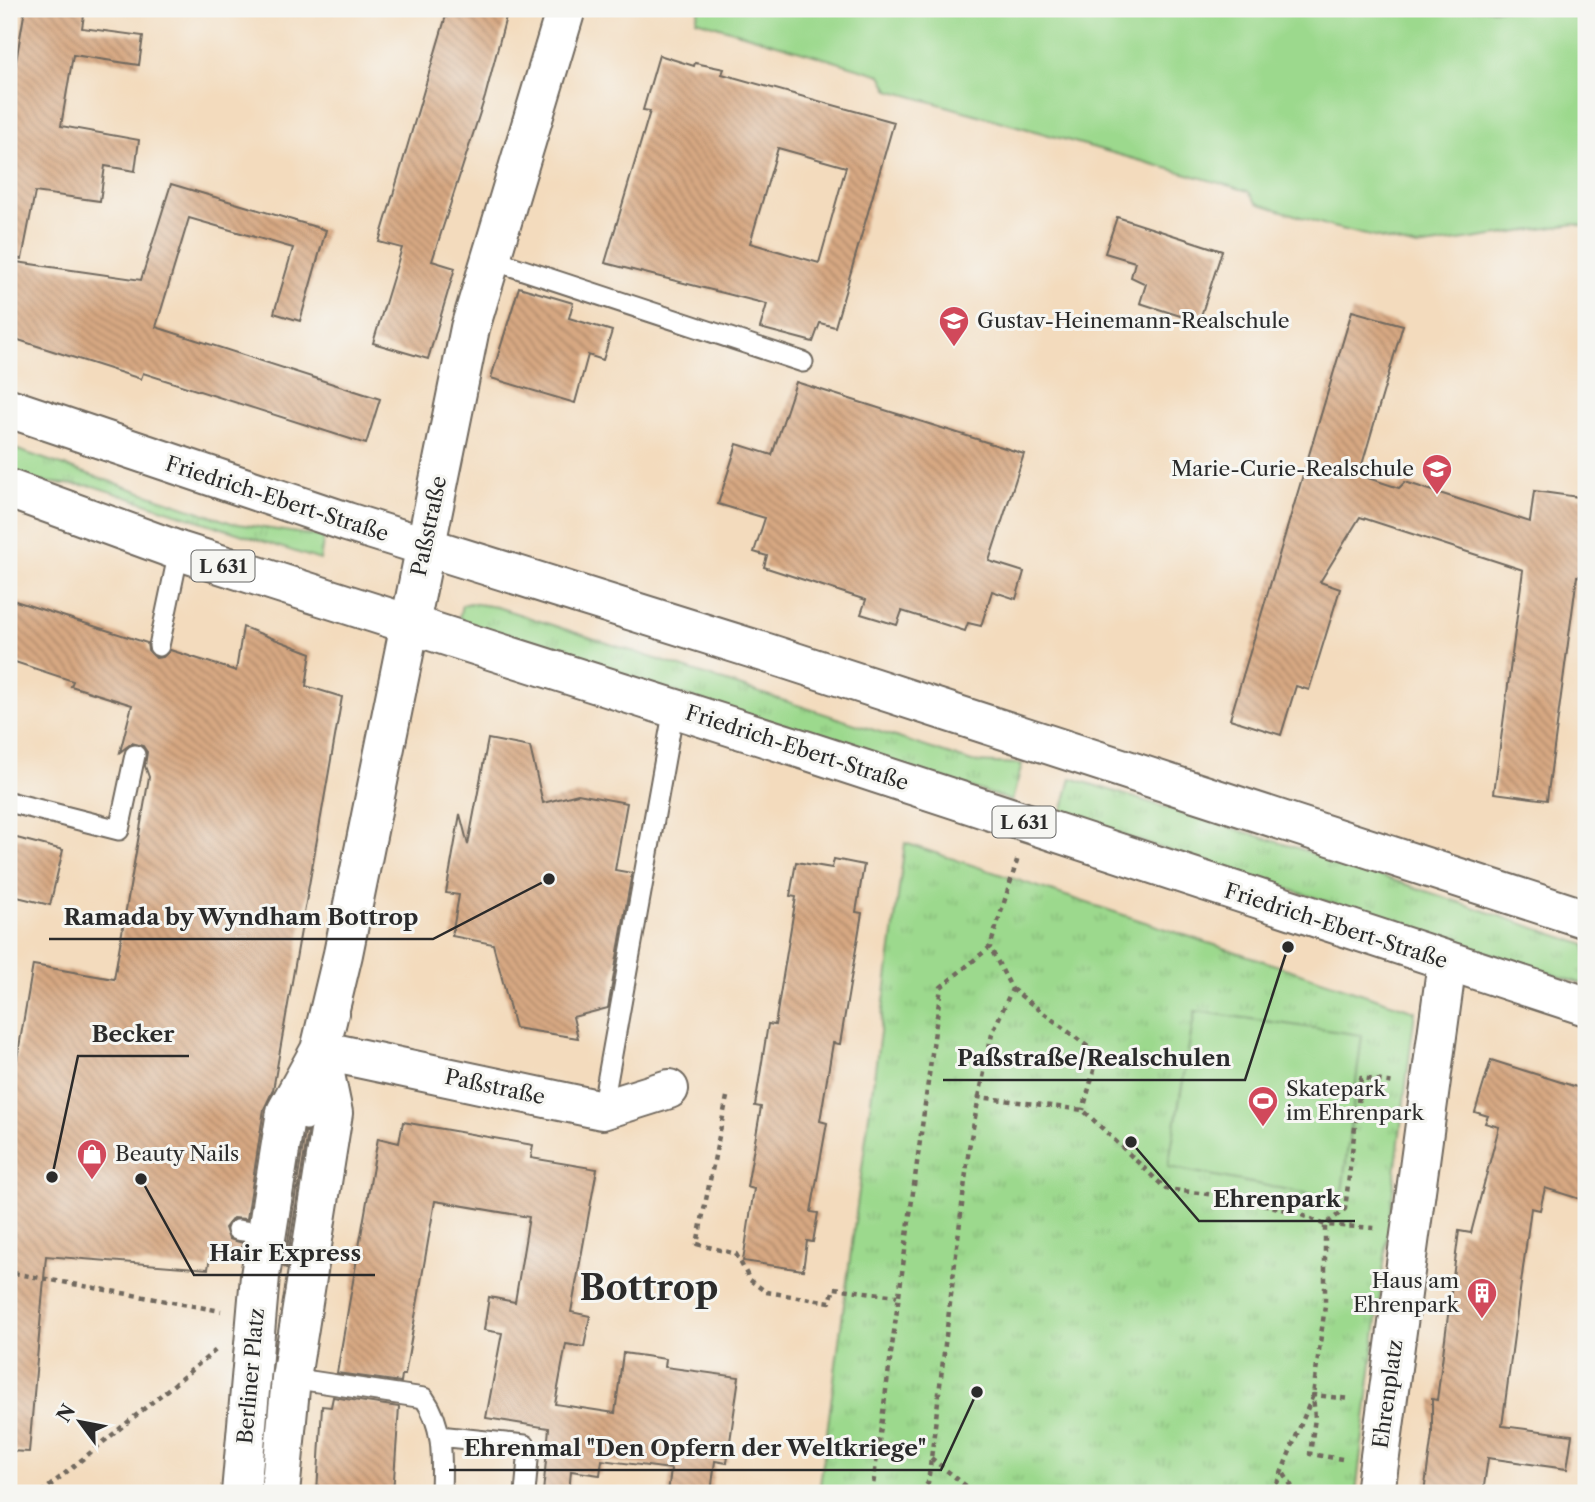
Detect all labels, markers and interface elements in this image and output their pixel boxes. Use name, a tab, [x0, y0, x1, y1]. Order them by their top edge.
school or university icon: Gustav-Heinemann-Realschule	[937, 304, 971, 348]
place label: Gustav-Heinemann-Realschule	[977, 308, 1290, 333]
street label: Friedrich-Ebert-Straße	[162, 451, 392, 546]
school or university icon: Marie-Curie-Realschule	[1420, 452, 1454, 496]
place label: Marie-Curie-Realschule	[1171, 456, 1414, 481]
street label: Paßstraße	[406, 473, 451, 578]
road number: L 631	[192, 551, 255, 582]
street label: Friedrich-Ebert-Straße	[682, 700, 912, 795]
road number: L 631	[992, 806, 1056, 838]
street label: Friedrich-Ebert-Straße	[1221, 878, 1451, 973]
callout: Ramada by Wyndham Bottrop	[49, 895, 433, 939]
text: Ramada by Wyndham Bottrop	[64, 903, 418, 931]
callout: Becker	[78, 1012, 189, 1056]
text: Becker	[91, 1020, 175, 1048]
callout: Paßstraße/Realschulen	[943, 1036, 1245, 1080]
text: Paßstraße/Realschulen	[957, 1044, 1231, 1072]
street label: Paßstraße	[443, 1064, 548, 1109]
place label: Skatepark im Ehrenpark	[1286, 1076, 1425, 1125]
sports icon: Skatepark im Ehrenpark	[1246, 1084, 1280, 1128]
shop icon: Beauty Nails	[75, 1137, 109, 1181]
place label: Beauty Nails	[115, 1141, 239, 1166]
callout: Ehrenpark	[1199, 1177, 1355, 1221]
text: Ehrenpark	[1213, 1185, 1342, 1213]
callout: Hair Express	[194, 1231, 375, 1275]
text: Hair Express	[209, 1239, 361, 1267]
district label: Bottrop	[580, 1266, 718, 1309]
place label: Haus am Ehrenpark	[1353, 1268, 1460, 1317]
building icon: Haus am Ehrenpark	[1465, 1276, 1499, 1320]
street label: Berliner Platz	[232, 1307, 269, 1445]
street label: Ehrenplatz	[1367, 1338, 1408, 1450]
north arrow	[46, 1386, 116, 1456]
text: N	[52, 1400, 80, 1426]
callout: Ehrenmal "Den Opfern der Weltkriege"	[449, 1426, 941, 1470]
text: Ehrenmal "Den Opfern der Weltkriege"	[464, 1434, 926, 1462]

